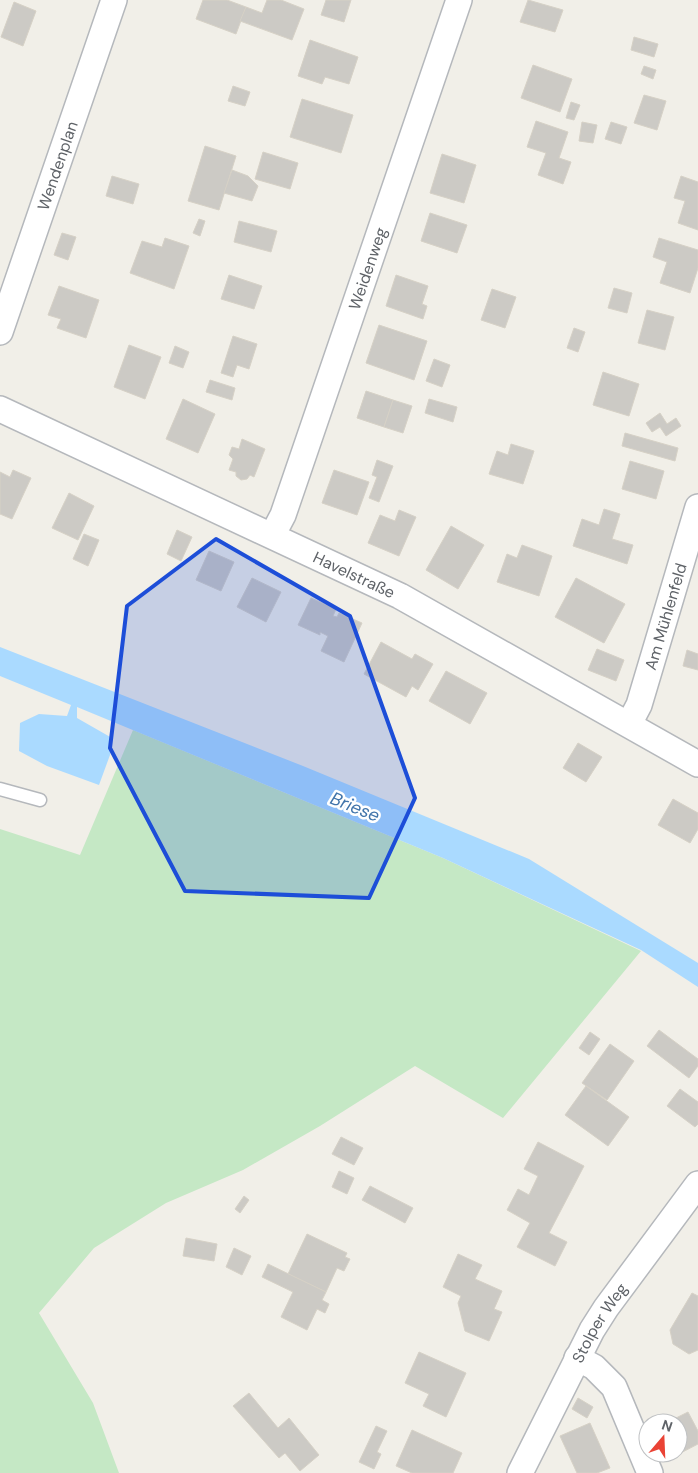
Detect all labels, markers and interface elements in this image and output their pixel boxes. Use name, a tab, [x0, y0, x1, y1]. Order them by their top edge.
street label: Wendenplan	[32, 118, 82, 213]
street label: Weidenweg	[343, 224, 391, 312]
street label: Havelstraße	[310, 546, 399, 603]
street label: Am Mühlenfeld	[640, 560, 691, 672]
water label: Briese	[327, 786, 383, 828]
street label: Stolper Weg	[567, 1278, 632, 1366]
north arrow	[638, 1413, 688, 1463]
text: N	[659, 1416, 675, 1436]

